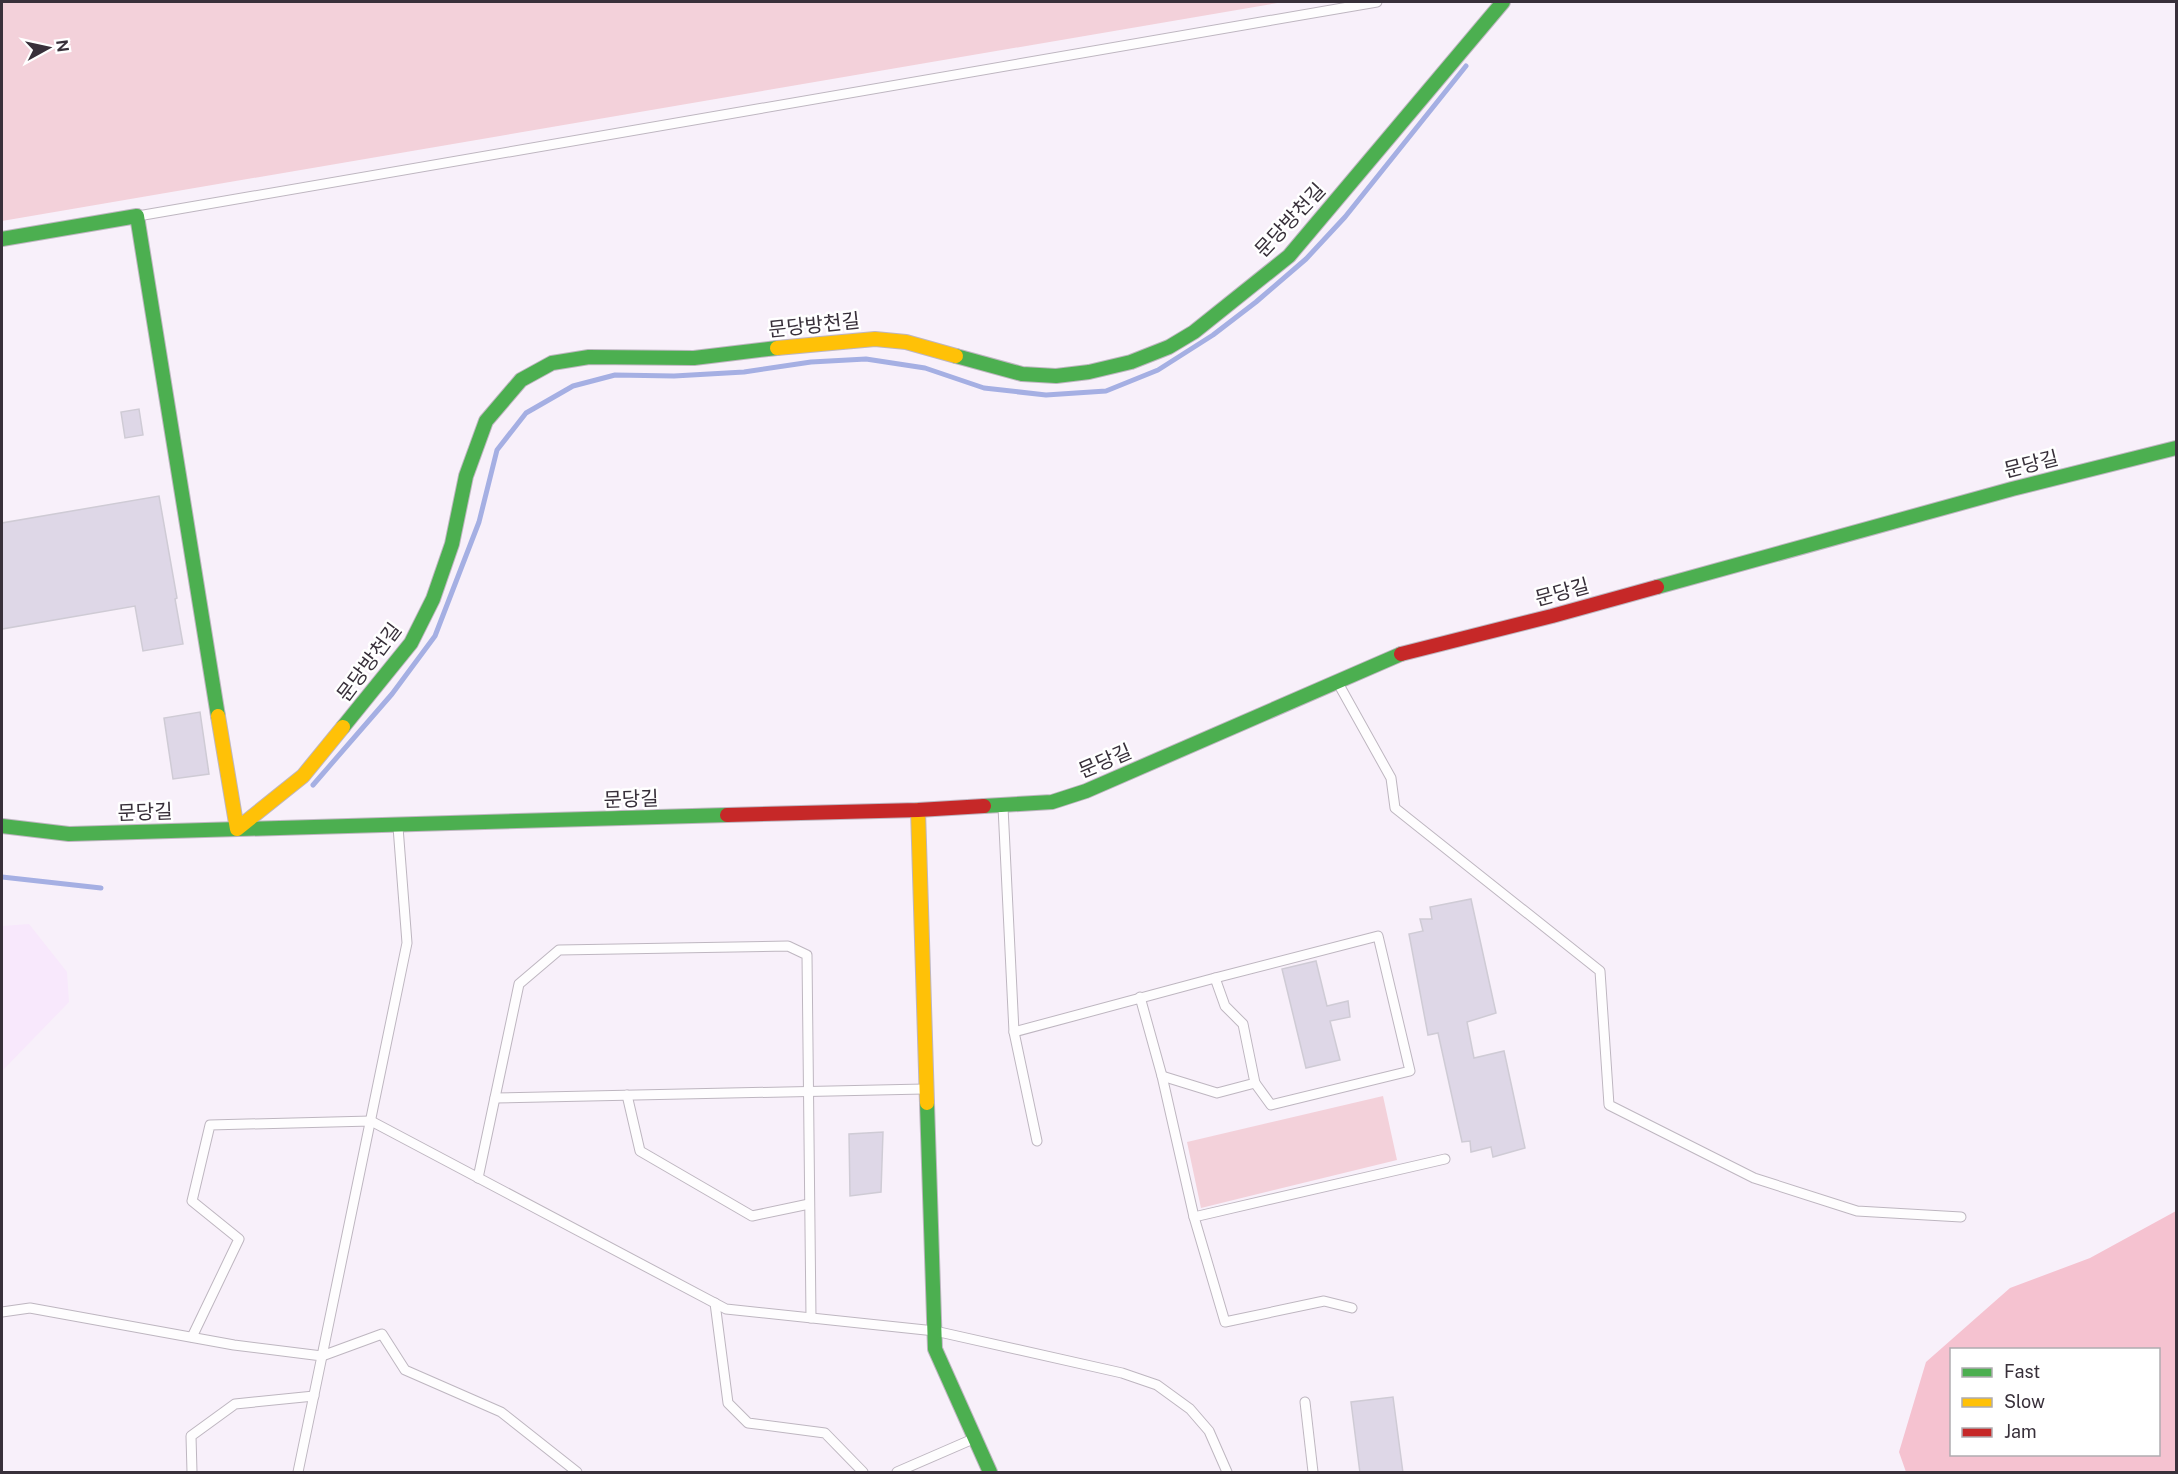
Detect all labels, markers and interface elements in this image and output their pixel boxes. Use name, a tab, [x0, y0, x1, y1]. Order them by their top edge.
north arrow	[18, 18, 78, 78]
text: N	[52, 38, 73, 54]
street label: 문당방천길	[1250, 178, 1330, 262]
street label: 문당방천길	[767, 308, 861, 342]
street label: 문당길	[2001, 446, 2061, 482]
street label: 문당길	[1532, 573, 1592, 611]
street label: 문당방천길	[332, 618, 406, 706]
street label: 문당길	[1075, 739, 1135, 783]
street label: 문당길	[603, 786, 659, 812]
street label: 문당길	[117, 799, 173, 825]
legend	[1950, 1348, 2160, 1456]
text: Fast	[2004, 1361, 2040, 1382]
text: Slow	[2004, 1391, 2045, 1412]
text: Jam	[2004, 1421, 2037, 1442]

